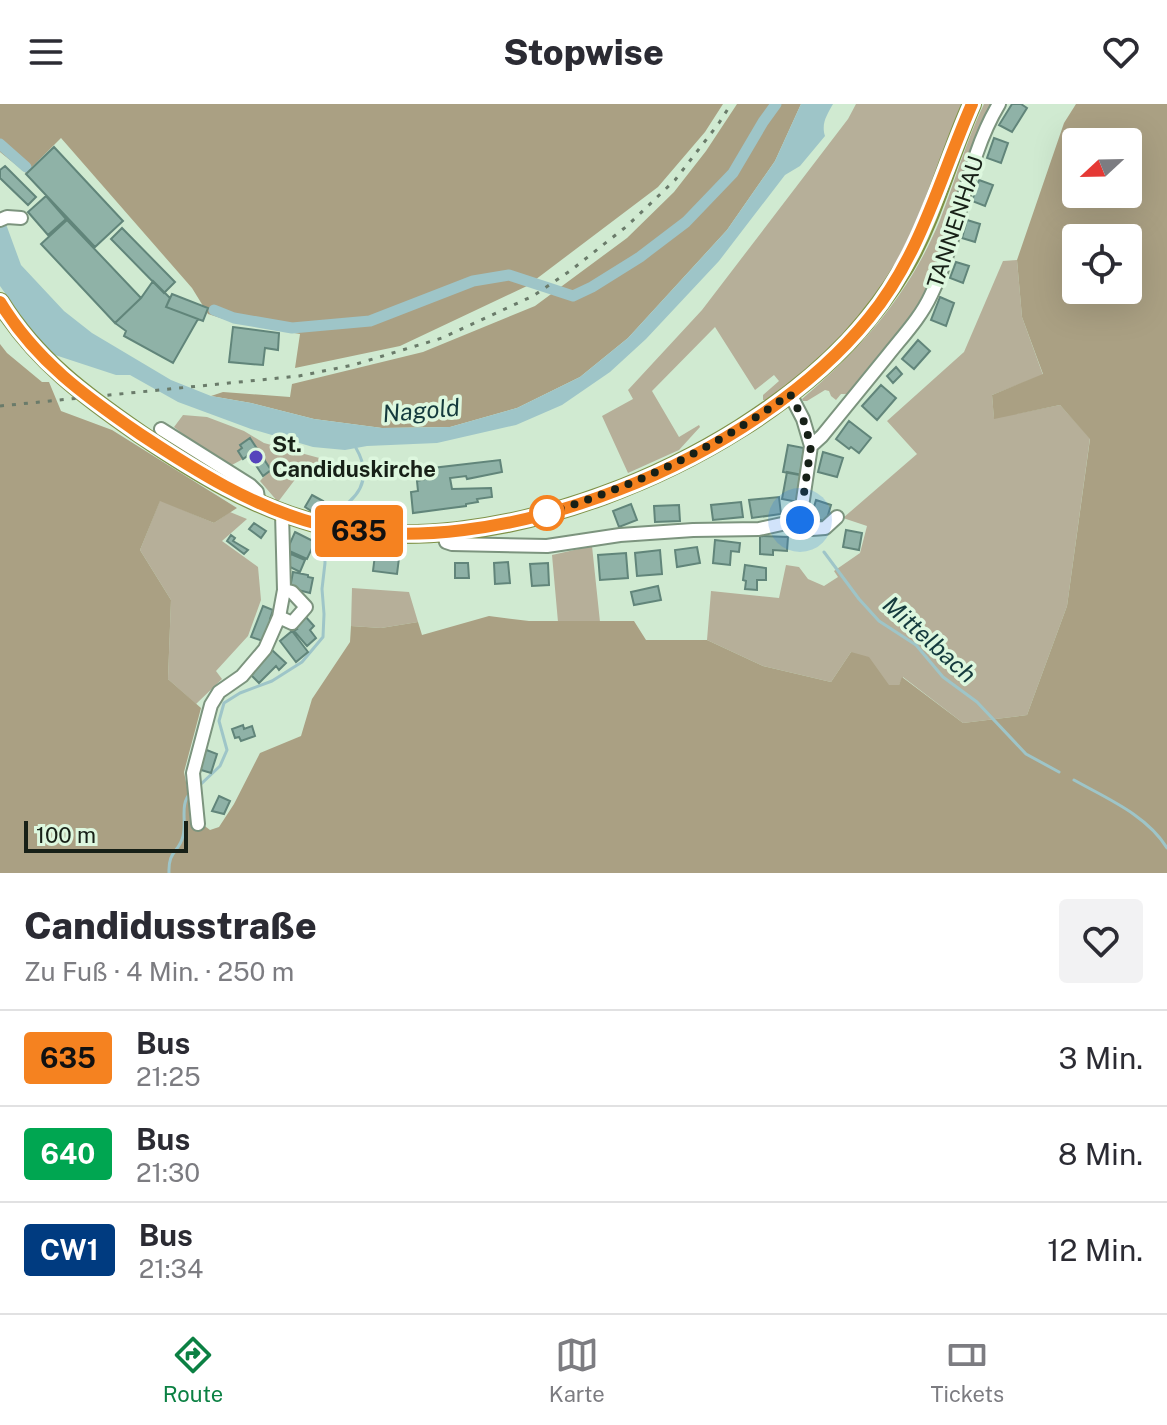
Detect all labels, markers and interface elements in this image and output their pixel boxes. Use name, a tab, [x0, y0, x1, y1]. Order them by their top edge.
icon: menu	[24, 30, 68, 74]
icon: heart	[1099, 30, 1143, 74]
text: Stopwise	[503, 31, 664, 73]
north arrow	[1062, 128, 1142, 208]
map controls	[1062, 128, 1142, 304]
street label: TANNENHAU	[921, 153, 989, 291]
button: locate	[1062, 224, 1142, 304]
water label: Nagold	[381, 393, 461, 427]
place label: St. Candiduskirche	[272, 431, 436, 482]
marker: St. Candiduskirche	[247, 448, 265, 466]
unlabelled marker	[530, 496, 564, 530]
your location	[780, 500, 820, 540]
line badge: 635	[313, 505, 405, 557]
text: 635	[331, 514, 387, 547]
water label: Mittelbach	[878, 590, 982, 688]
scale bar	[24, 817, 188, 853]
text: 100 m	[36, 822, 96, 848]
button: heart	[1059, 899, 1143, 983]
text: Candidusstraße	[24, 903, 317, 948]
text: Zu Fuß · 4 Min. · 250 m	[24, 956, 294, 987]
text: Bus	[136, 1025, 190, 1061]
text: 3 Min.	[1059, 1040, 1143, 1076]
text: 635	[40, 1041, 96, 1074]
text: 21:25	[136, 1061, 201, 1092]
text: Bus	[136, 1121, 190, 1157]
text: 8 Min.	[1058, 1136, 1143, 1172]
text: 640	[41, 1137, 95, 1170]
text: 21:30	[136, 1157, 200, 1188]
text: Bus	[139, 1217, 193, 1253]
text: 12 Min.	[1047, 1232, 1143, 1268]
text: CW1	[40, 1233, 99, 1266]
text: 21:34	[139, 1253, 203, 1284]
tab: Route	[163, 1333, 223, 1407]
tab: Karte	[549, 1333, 605, 1407]
tab: Tickets	[930, 1333, 1004, 1407]

